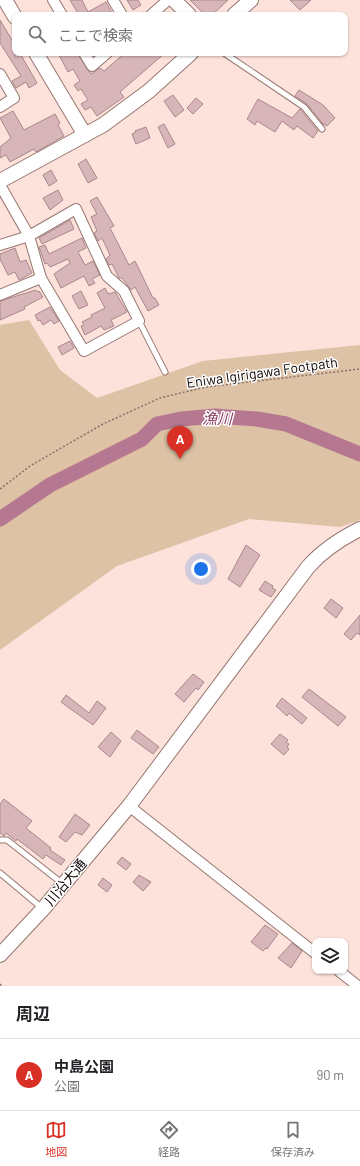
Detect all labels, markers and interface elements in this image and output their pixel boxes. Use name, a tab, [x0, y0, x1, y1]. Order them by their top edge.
search box	[12, 12, 348, 56]
icon: search	[26, 23, 48, 45]
text: ここで検索	[58, 26, 133, 44]
street label: Eniwa Igirigawa Footpath	[185, 353, 339, 391]
water label: 漁川	[202, 409, 234, 427]
pin: A	[167, 426, 193, 459]
your location	[191, 559, 211, 579]
street label: 川沿大通	[40, 855, 90, 909]
map controls	[312, 938, 348, 974]
button: layers	[312, 938, 348, 974]
text: 周辺	[16, 1003, 50, 1023]
text: 中島公園	[54, 1057, 114, 1075]
text: A	[25, 1067, 33, 1083]
text: 90 m	[317, 1067, 344, 1083]
text: 公園	[54, 1078, 80, 1094]
tab: 地図	[45, 1119, 67, 1159]
tab: 経路	[158, 1119, 180, 1159]
tab: 保存済み	[271, 1119, 315, 1159]

